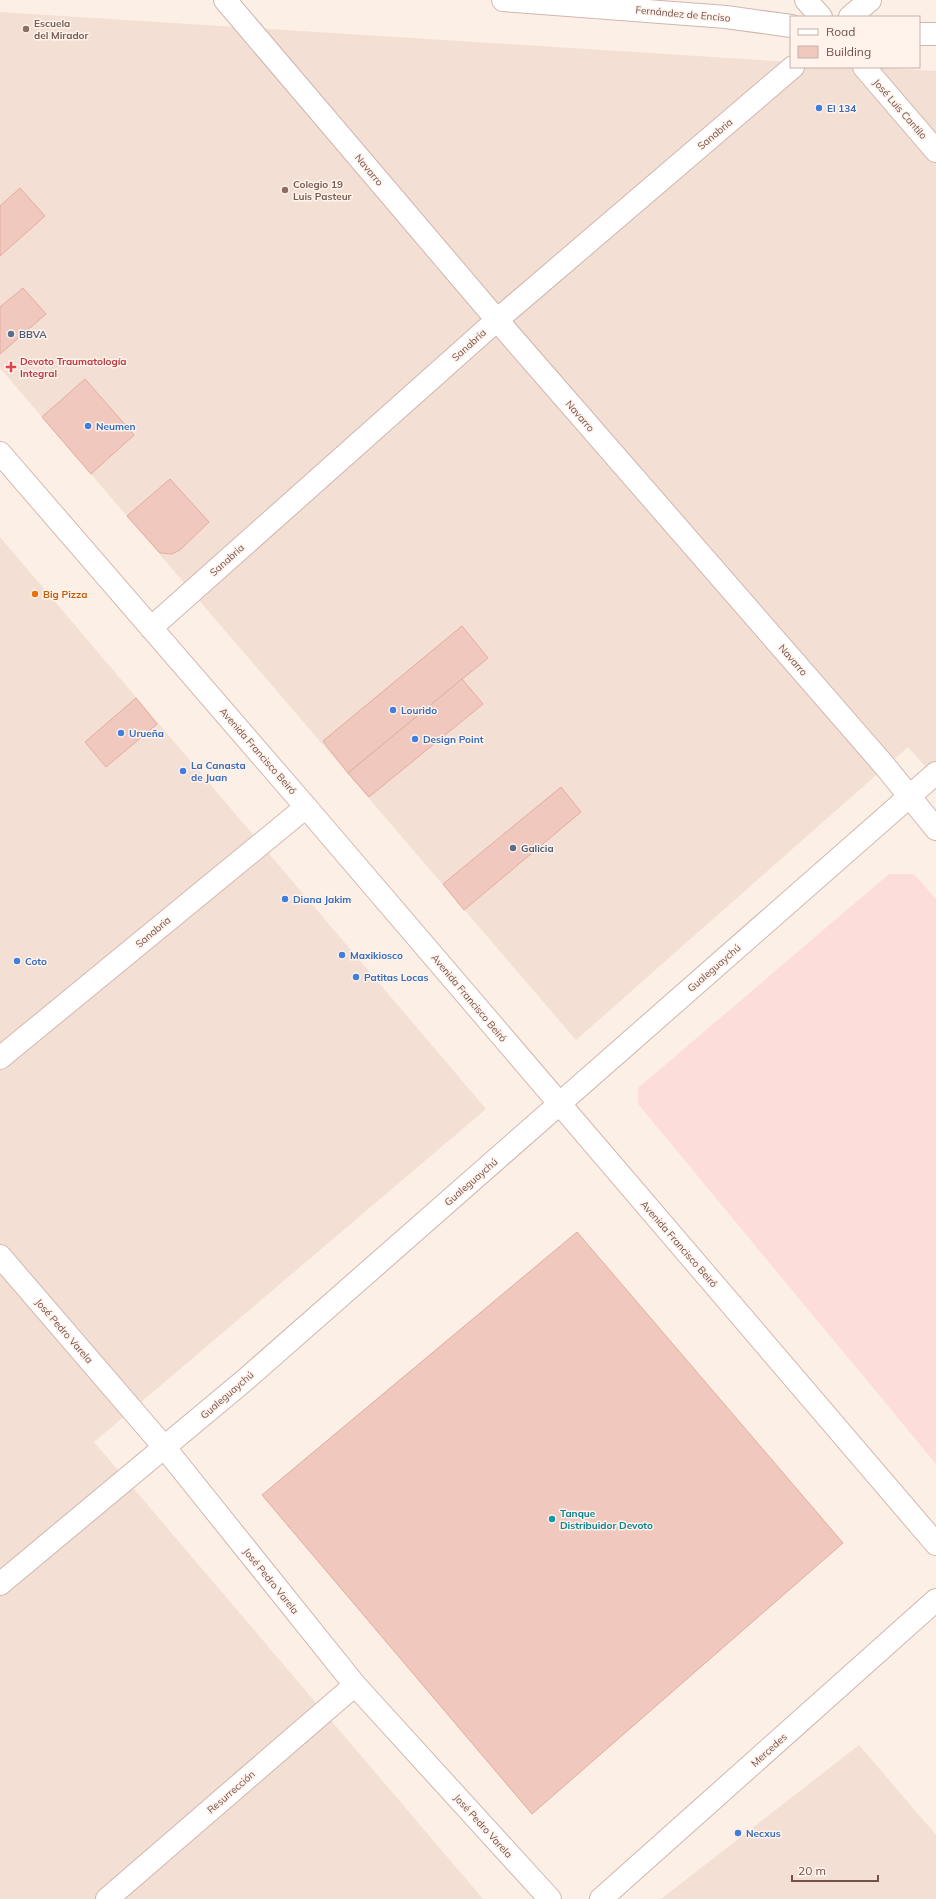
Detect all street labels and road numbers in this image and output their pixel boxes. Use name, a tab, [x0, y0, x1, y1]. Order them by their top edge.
street label: Fernández de Enciso	[635, 3, 731, 25]
street label: José Luis Cantilo	[870, 76, 930, 142]
street label: Sanabria	[695, 115, 735, 153]
street label: Navarro	[352, 151, 386, 189]
street label: Sanabria	[449, 326, 489, 364]
street label: Navarro	[563, 398, 597, 435]
street label: Sanabria	[207, 541, 247, 579]
street label: Navarro	[776, 642, 810, 679]
street label: Avenida Francisco Beiró	[217, 705, 299, 797]
street label: Sanabria	[133, 913, 173, 951]
street label: Gualeguaychú	[685, 941, 743, 995]
street label: Avenida Francisco Beiró	[428, 951, 510, 1045]
street label: Gualeguaychú	[442, 1155, 500, 1209]
street label: Avenida Francisco Beiró	[638, 1198, 720, 1290]
street label: José Pedro Varela	[32, 1296, 96, 1366]
street label: Gualeguaychú	[198, 1368, 256, 1422]
street label: José Pedro Varela	[240, 1545, 302, 1617]
street label: Mercedes	[748, 1730, 790, 1770]
street label: Resurrección	[204, 1768, 258, 1816]
street label: José Pedro Varela	[451, 1791, 515, 1861]

